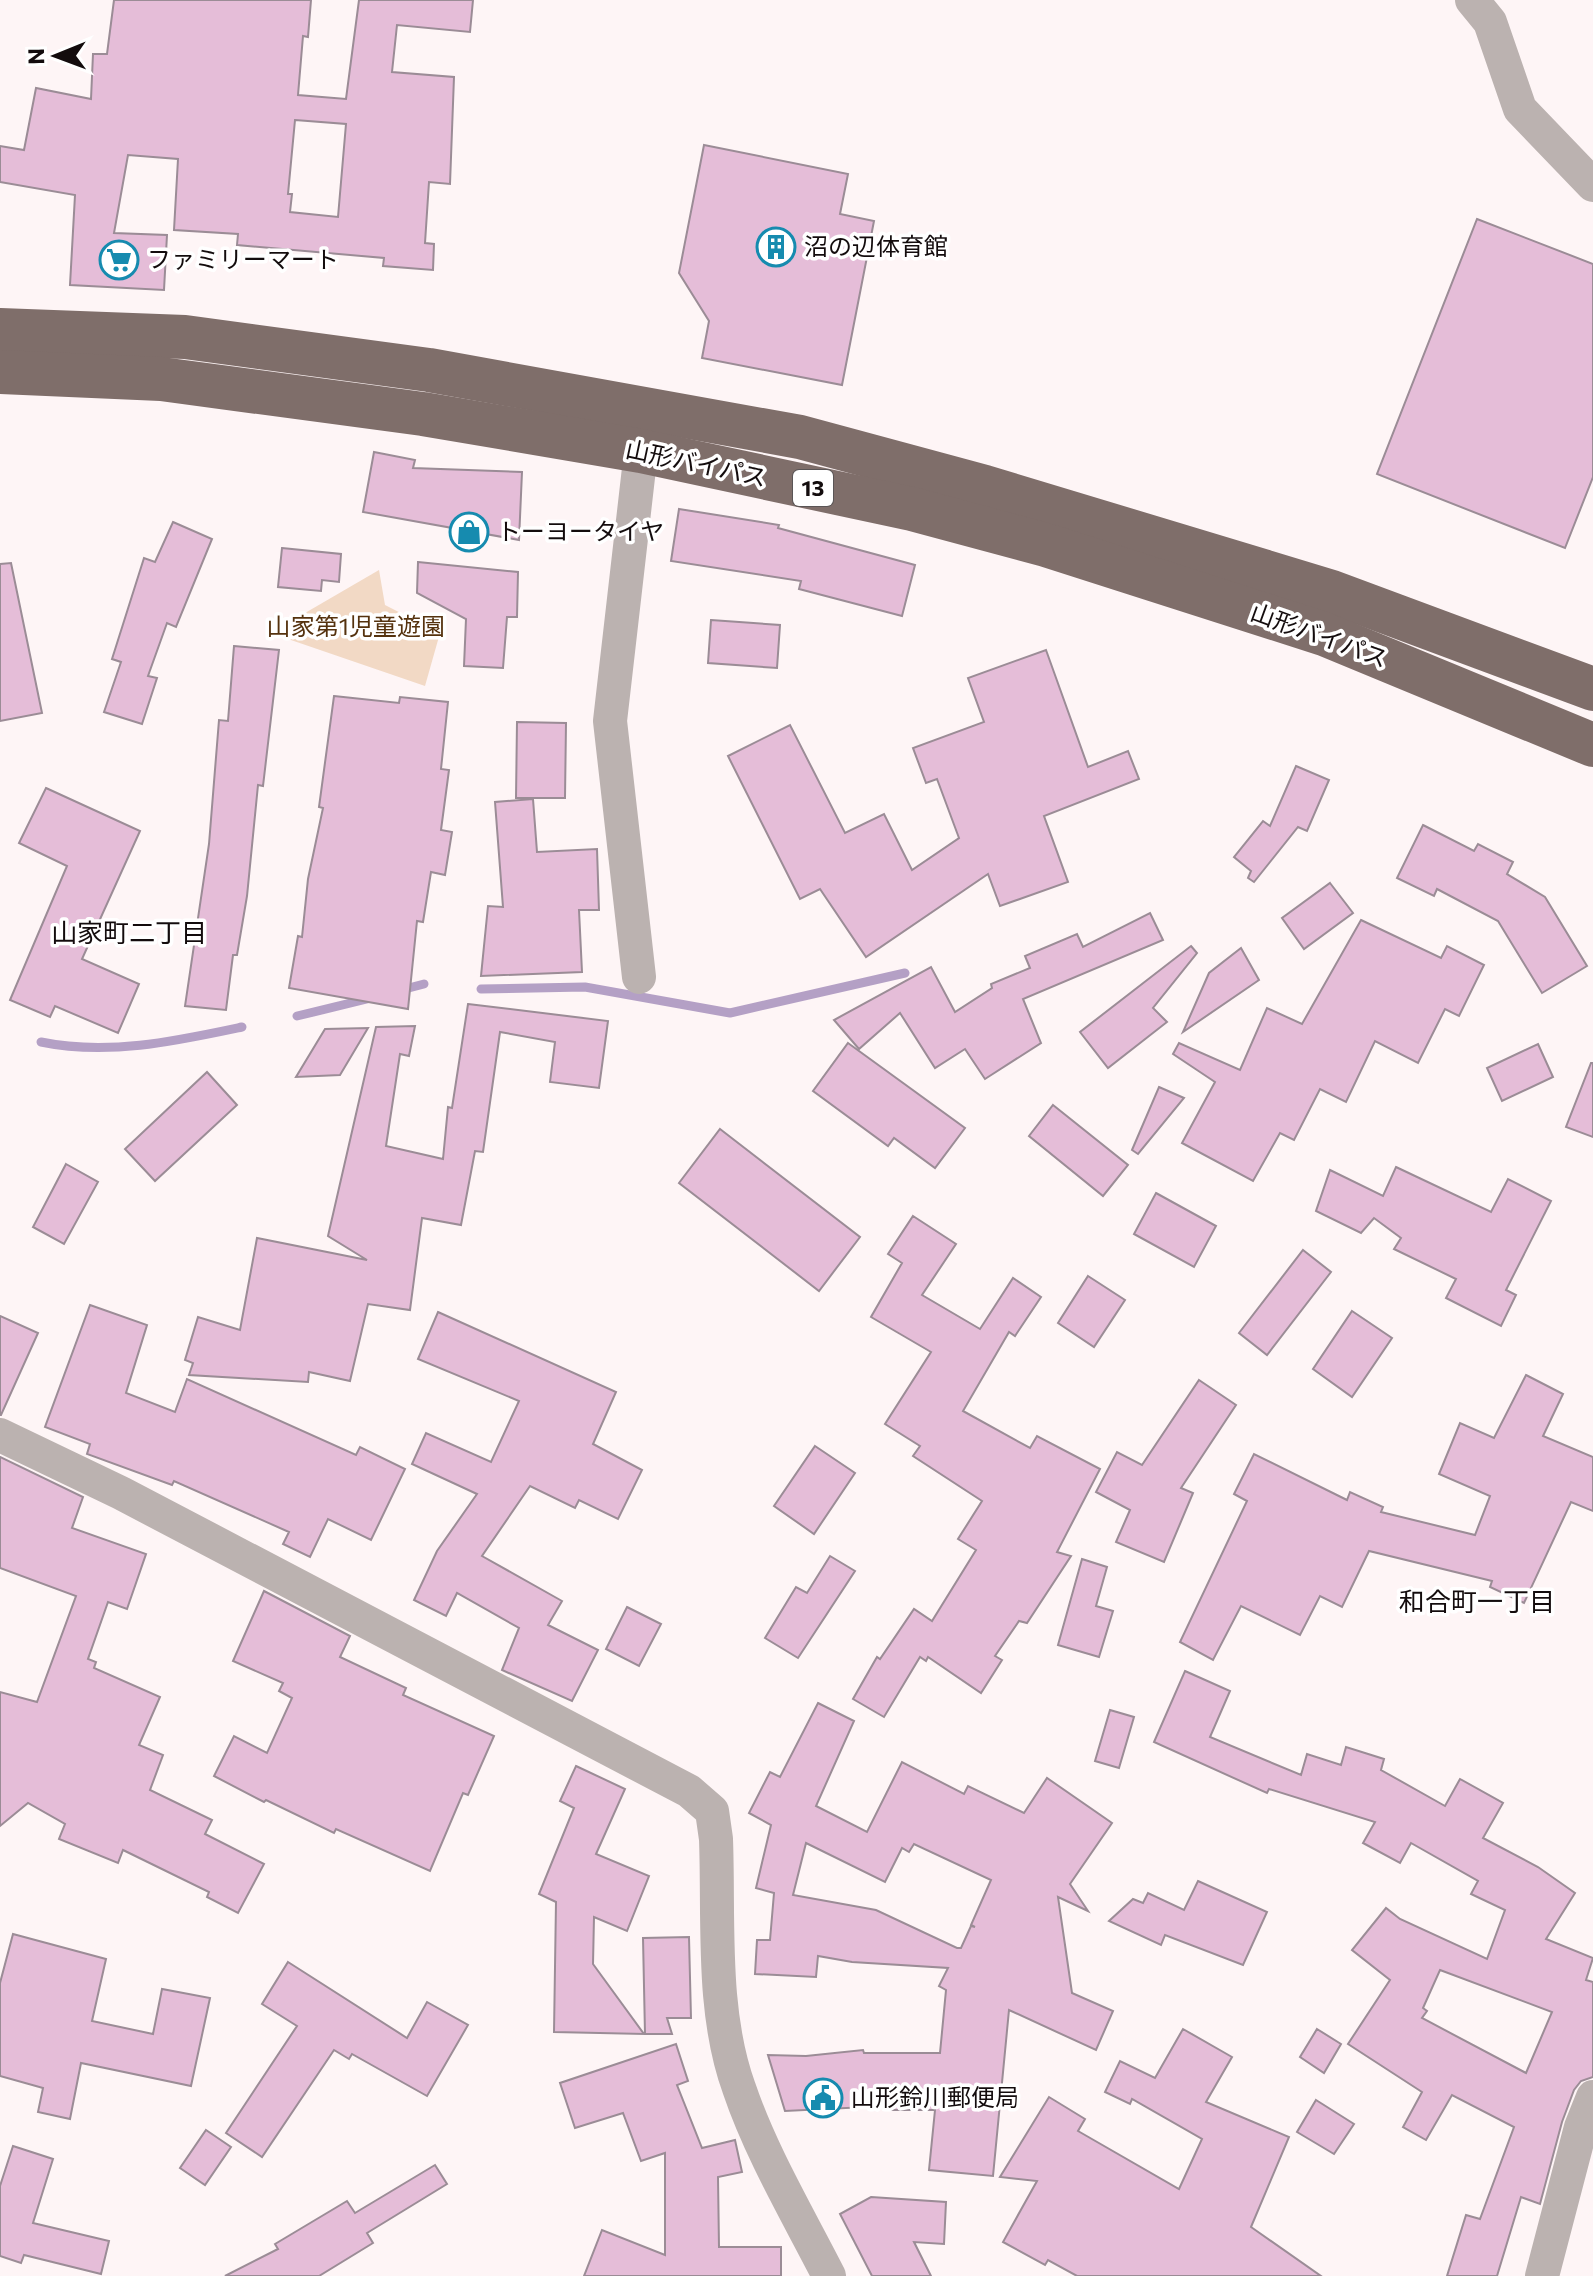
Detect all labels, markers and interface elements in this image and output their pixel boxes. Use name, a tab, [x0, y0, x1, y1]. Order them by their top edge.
north arrow	[16, 16, 96, 96]
text: N	[22, 48, 49, 65]
building icon: 沼の辺体育館	[755, 226, 797, 268]
place label: 沼の辺体育館	[804, 231, 948, 260]
supermarket icon: ファミリーマート	[98, 239, 140, 281]
place label: ファミリーマート	[147, 244, 339, 273]
street label: 山形バイパス	[623, 433, 770, 492]
road number: 13	[793, 470, 833, 506]
shop icon: トーヨータイヤ	[448, 511, 490, 553]
place label: トーヨータイヤ	[497, 516, 664, 545]
street label: 山形バイパス	[1247, 596, 1392, 673]
park label: 山家第1児童遊園	[267, 611, 445, 640]
district label: 山家町二丁目	[51, 916, 207, 947]
district label: 和合町一丁目	[1399, 1585, 1555, 1616]
public building icon: 山形鈴川郵便局	[802, 2077, 844, 2119]
place label: 山形鈴川郵便局	[851, 2082, 1019, 2111]

